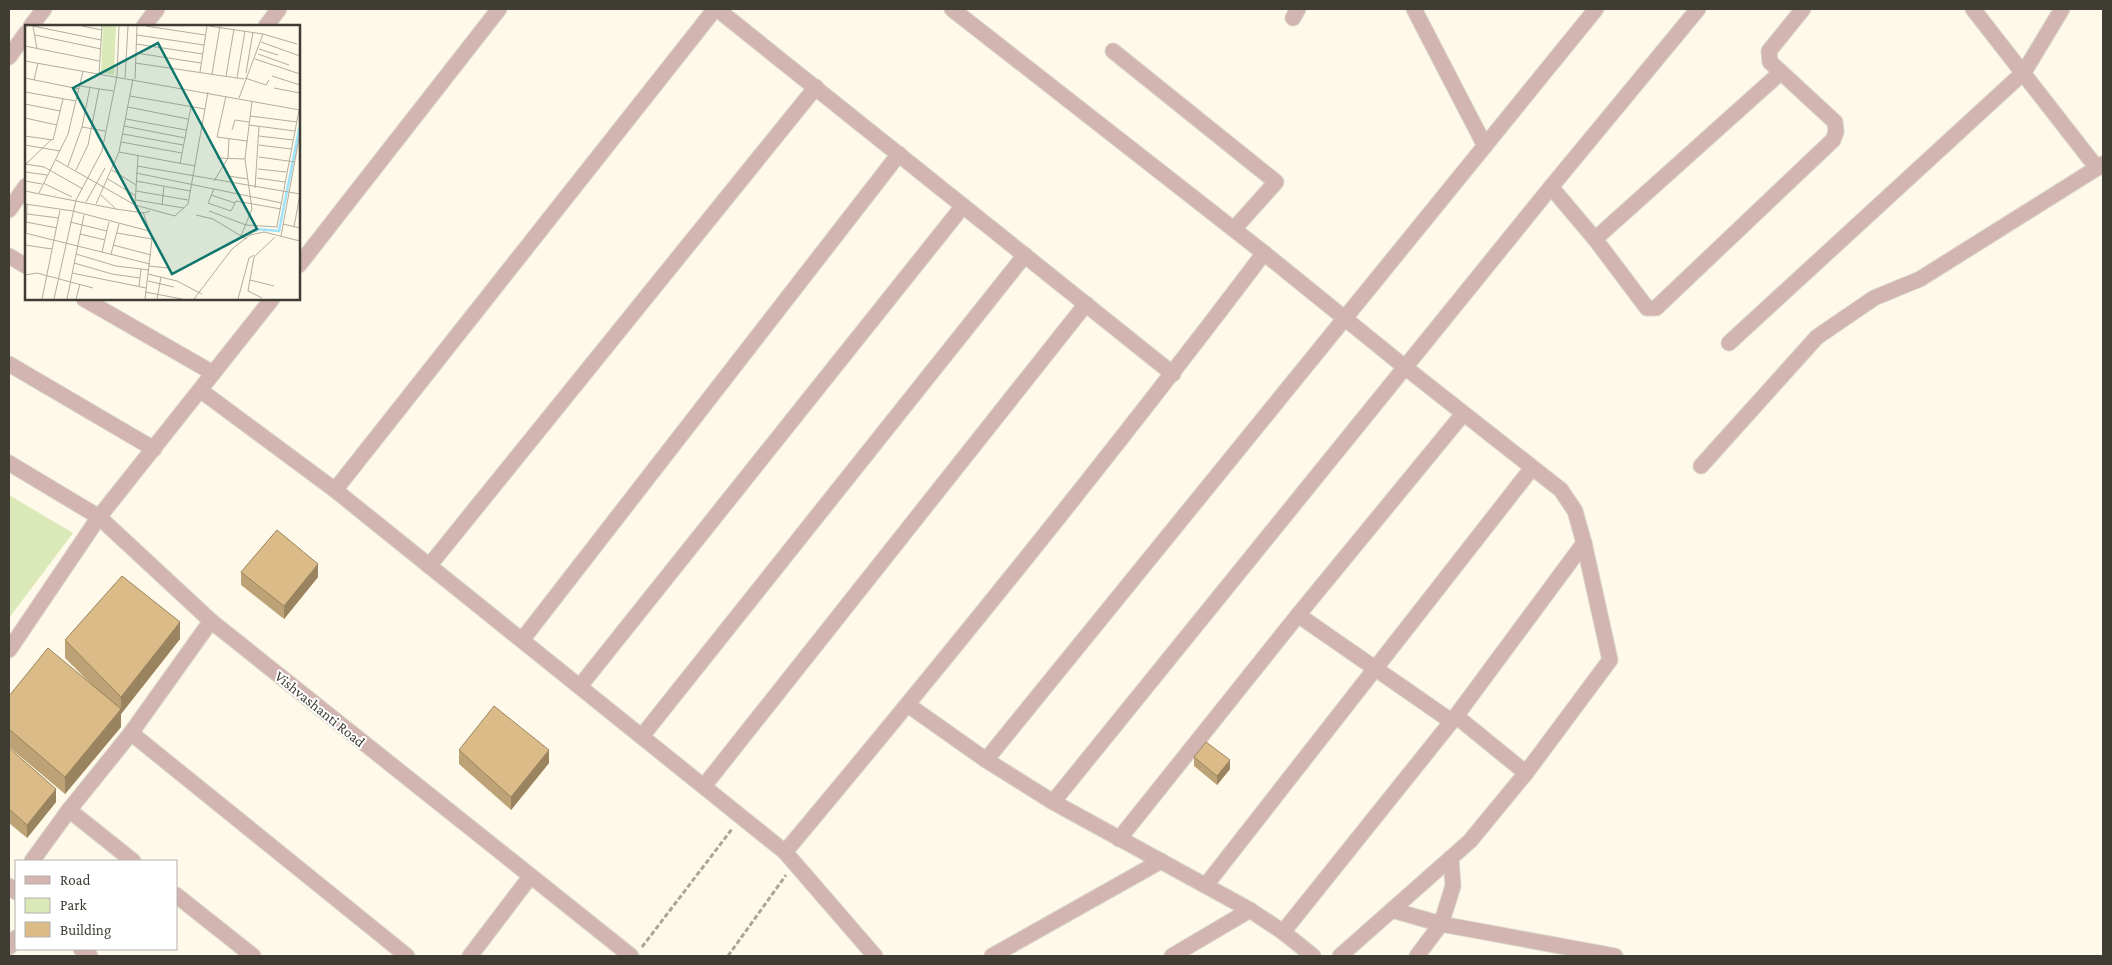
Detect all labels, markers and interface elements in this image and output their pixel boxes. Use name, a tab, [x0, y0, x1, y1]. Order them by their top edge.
inset map	[25, 25, 300, 300]
street label: Vishvashanti Road	[272, 668, 368, 750]
legend	[15, 860, 178, 950]
text: Road	[60, 872, 91, 888]
text: Park	[60, 897, 87, 913]
text: Building	[60, 922, 111, 939]

